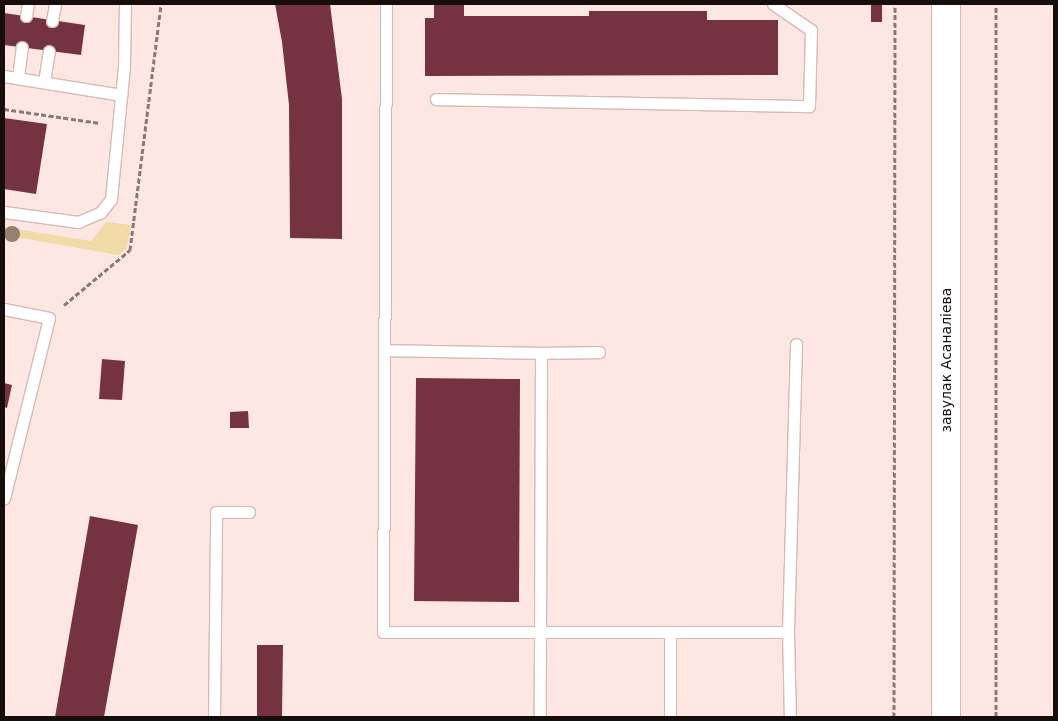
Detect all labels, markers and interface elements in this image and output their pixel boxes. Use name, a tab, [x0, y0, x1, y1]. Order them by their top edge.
street label: завулак Асаналіева	[938, 288, 954, 432]

